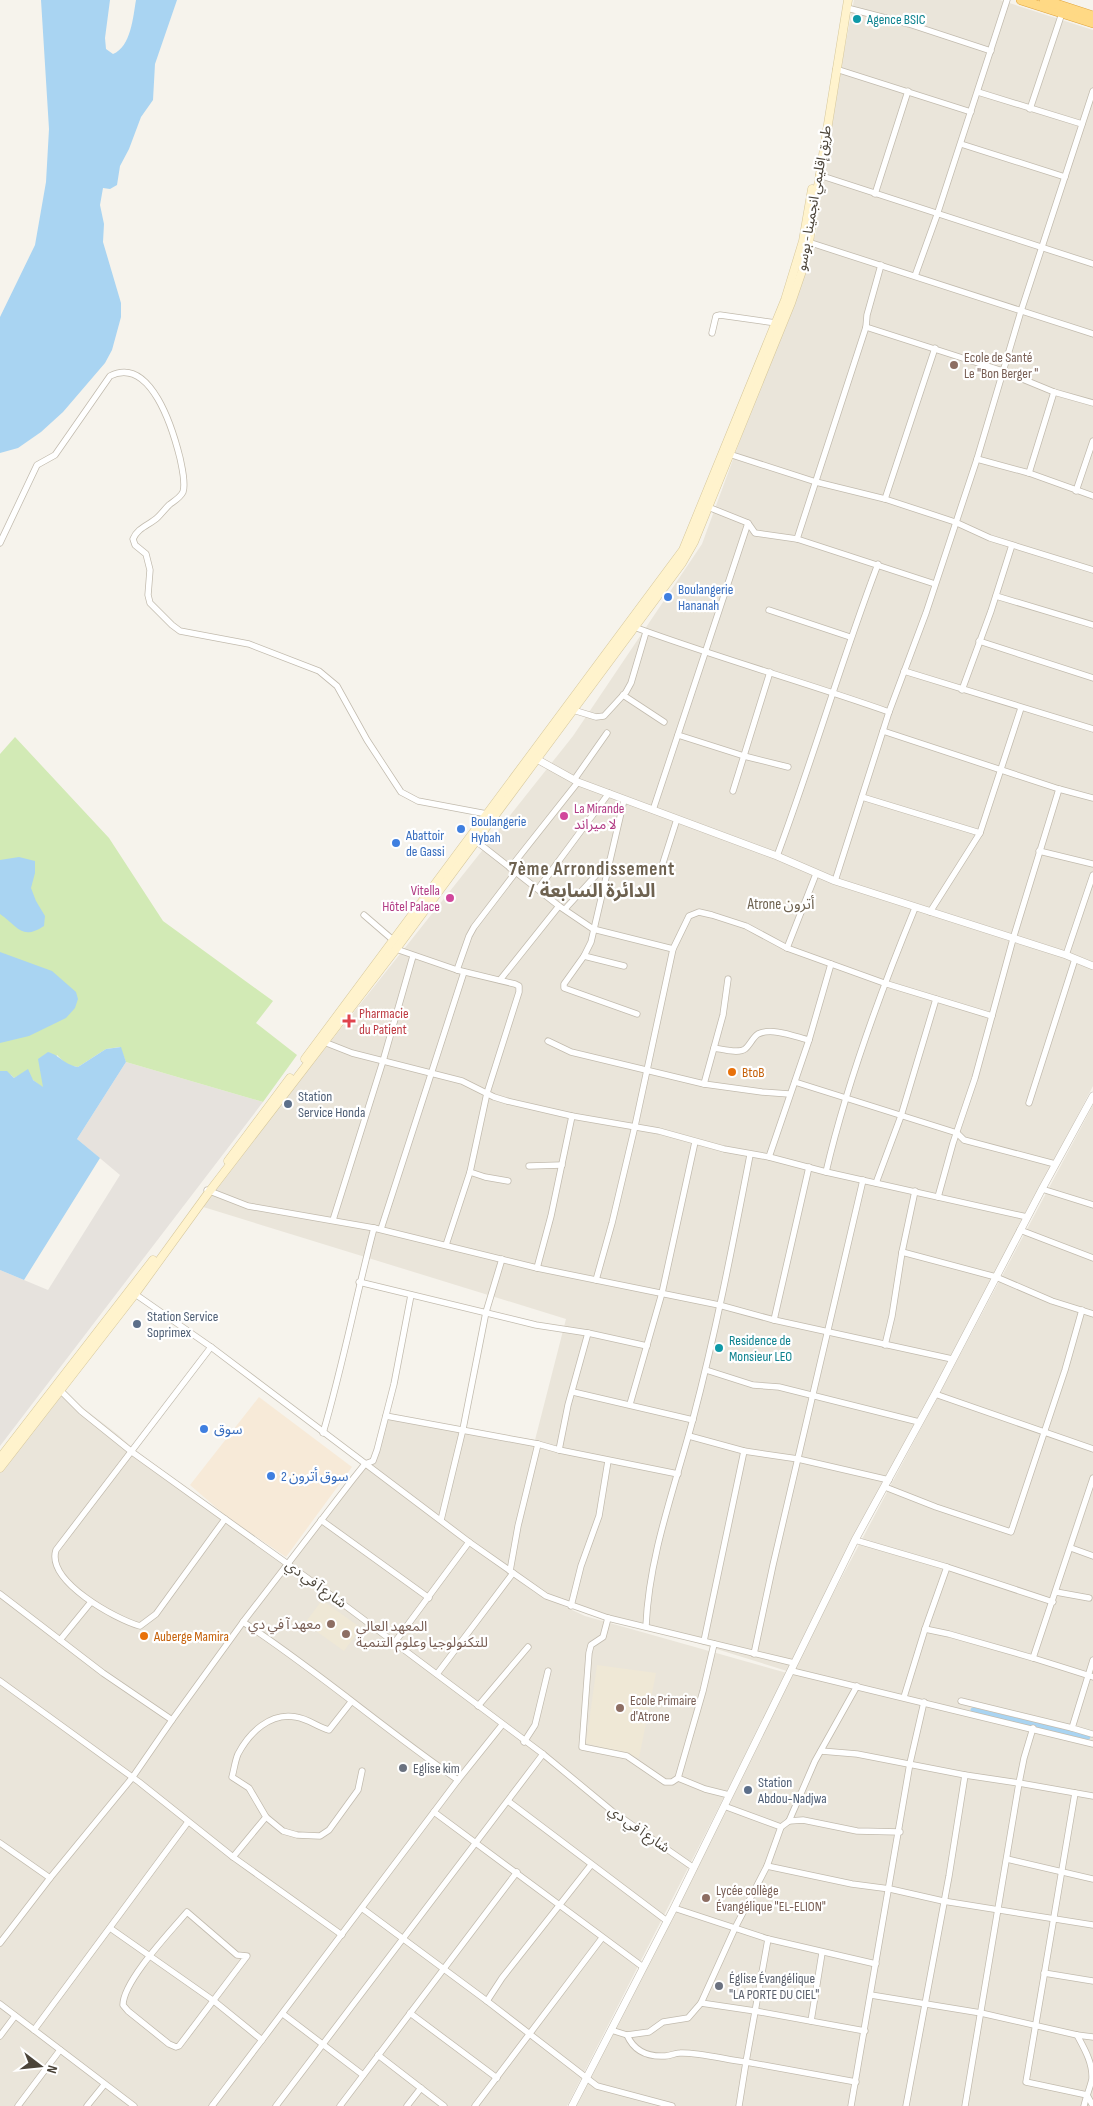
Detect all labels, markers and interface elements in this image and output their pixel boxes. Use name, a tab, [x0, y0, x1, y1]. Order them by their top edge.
place label: Agence BSIC	[866, 11, 926, 28]
marker: Agence BSIC	[851, 13, 863, 25]
street label: طريق إقليمي انجمينا - بوسو	[793, 124, 837, 273]
place label: Ecole de Santé Le "Bon Berger "	[964, 349, 1038, 382]
marker: Ecole de Santé Le "Bon Berger "	[948, 359, 960, 371]
place label: Boulangerie Hananah	[678, 581, 733, 614]
marker: Boulangerie Hananah	[662, 591, 674, 603]
place label: La Mirande لا ميراند	[574, 800, 624, 833]
marker: La Mirande لا ميراند	[558, 810, 570, 822]
place label: Boulangerie Hybah	[471, 813, 526, 846]
marker: Boulangerie Hybah	[455, 823, 467, 835]
place label: Abattoir de Gassi	[405, 827, 445, 860]
marker: Abattoir de Gassi	[390, 837, 402, 849]
district label: 7ème Arrondissement / الدائرة السابعة	[509, 858, 675, 903]
place label: Vitella Hôtel Palace	[382, 882, 440, 915]
marker: Vitella Hôtel Palace	[444, 892, 456, 904]
district label: Atrone أترون	[746, 895, 815, 914]
place label: Pharmacie du Patient	[359, 1005, 409, 1038]
marker: Pharmacie du Patient	[343, 1015, 355, 1027]
place label: BtoB	[742, 1064, 764, 1081]
marker: BtoB	[726, 1066, 738, 1078]
place label: Station Service Honda	[298, 1088, 365, 1121]
marker: Station Service Honda	[282, 1098, 294, 1110]
place label: Station Service Soprimex	[147, 1308, 218, 1341]
marker: Station Service Soprimex	[131, 1318, 143, 1330]
place label: Residence de Monsieur LEO	[729, 1332, 792, 1365]
marker: Residence de Monsieur LEO	[713, 1342, 725, 1354]
place label: سوق	[214, 1421, 242, 1438]
marker: سوق	[198, 1423, 210, 1435]
place label: سوق أترون 2	[281, 1467, 349, 1485]
marker: سوق أترون 2	[265, 1470, 277, 1482]
street label: شارع آ في دي	[281, 1556, 350, 1614]
place label: معهد آ في دي	[248, 1616, 321, 1635]
marker: معهد آ في دي	[325, 1618, 337, 1630]
place label: المعهد العالي للتكنولوجيا وعلوم التنمية	[356, 1618, 488, 1653]
place label: Auberge Mamira	[153, 1628, 229, 1645]
marker: المعهد العالي للتكنولوجيا وعلوم التنمية	[340, 1628, 352, 1640]
marker: Auberge Mamira	[138, 1630, 150, 1642]
place label: Ecole Primaire d'Atrone	[630, 1692, 696, 1725]
marker: Ecole Primaire d'Atrone	[614, 1702, 626, 1714]
place label: Eglise kim	[413, 1760, 460, 1777]
marker: Eglise kim	[397, 1762, 409, 1774]
place label: Station Abdou-Nadjwa	[757, 1774, 827, 1807]
marker: Station Abdou-Nadjwa	[742, 1784, 754, 1796]
street label: شارع آ في دي	[604, 1802, 673, 1858]
place label: Lycée collège Évangélique "EL-ELION"	[716, 1882, 826, 1915]
marker: Lycée collège Évangélique "EL-ELION"	[700, 1892, 712, 1904]
place label: Église Évangélique "LA PORTE DU CIEL"	[729, 1970, 819, 2003]
marker: Église Évangélique "LA PORTE DU CIEL"	[713, 1980, 725, 1992]
north arrow	[15, 2041, 65, 2091]
text: N	[43, 2064, 61, 2075]

